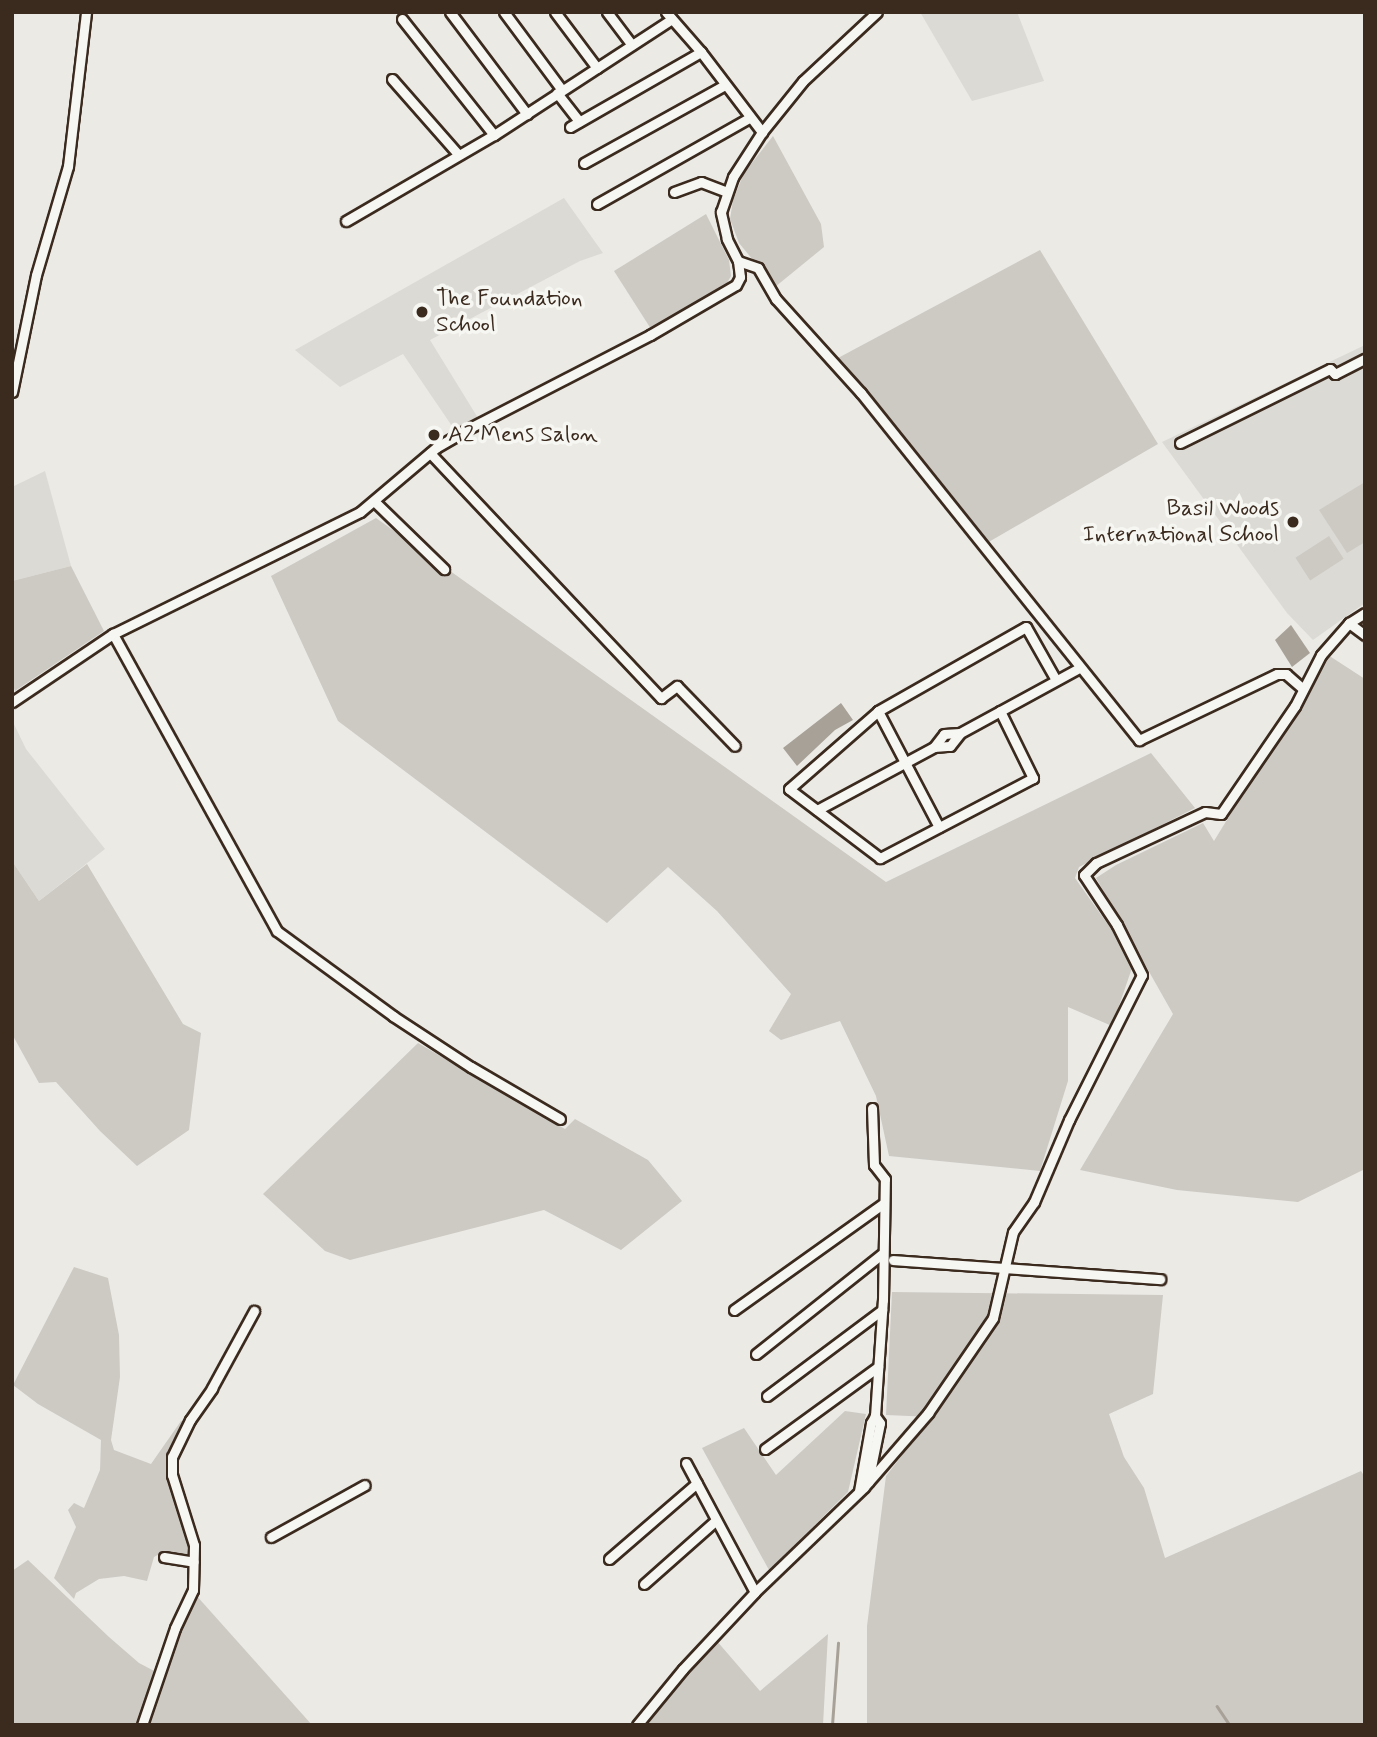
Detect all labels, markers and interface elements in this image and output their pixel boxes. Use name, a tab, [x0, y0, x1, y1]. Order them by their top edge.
place label: The Foundation School	[436, 285, 582, 339]
marker: The Foundation School	[414, 304, 430, 320]
place label: A2 Mens Salon	[448, 421, 598, 449]
marker: A2 Mens Salon	[426, 427, 442, 443]
place label: Basil Woods International School	[1083, 495, 1279, 549]
marker: Basil Woods International School	[1285, 514, 1301, 530]

